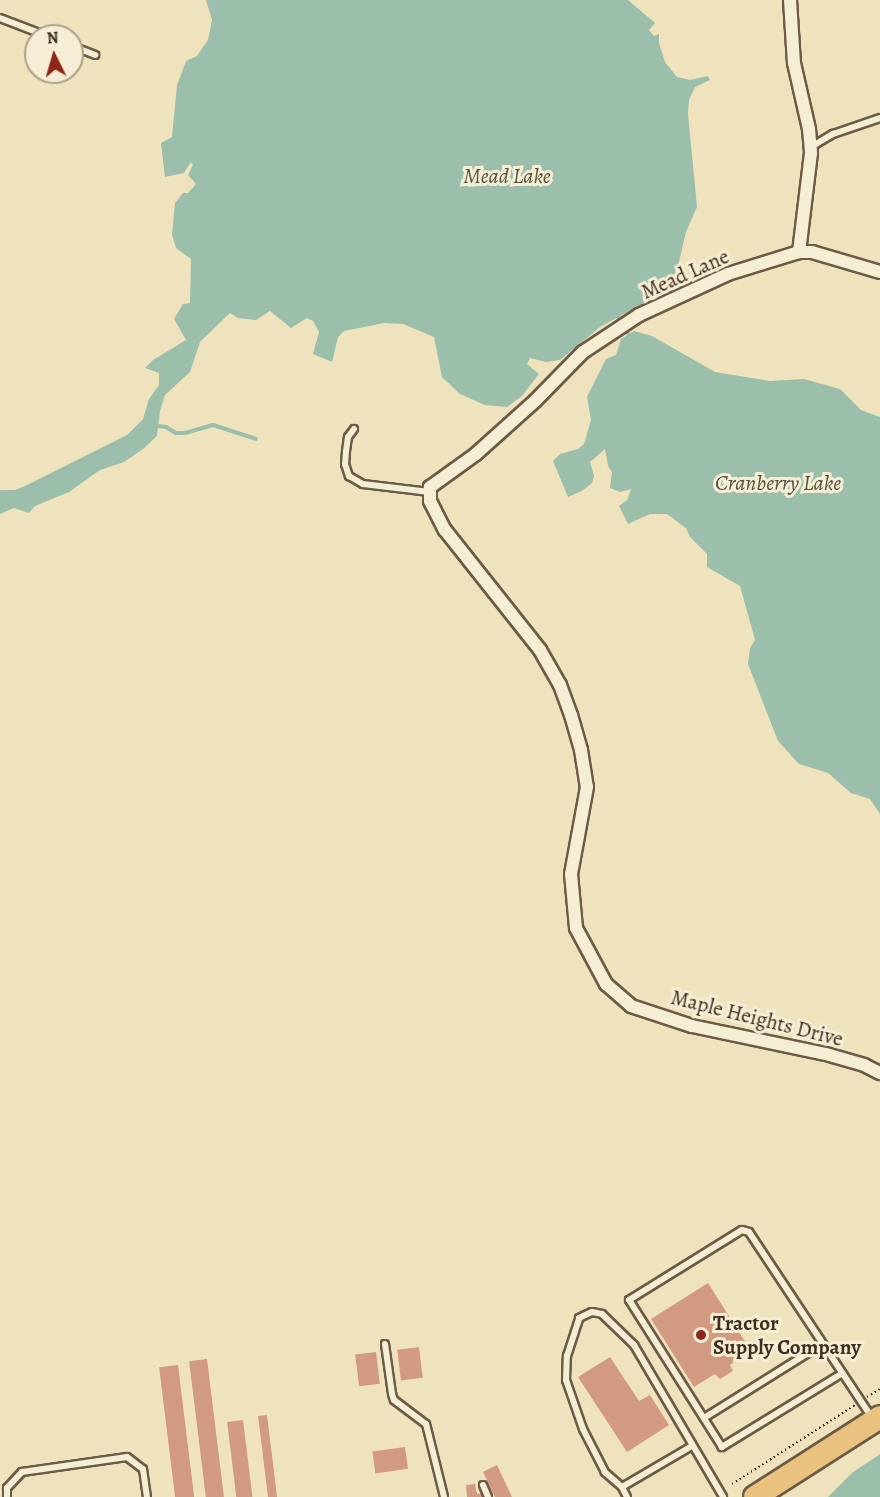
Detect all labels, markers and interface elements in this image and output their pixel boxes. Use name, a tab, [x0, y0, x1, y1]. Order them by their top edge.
north arrow	[24, 24, 84, 84]
text: N	[46, 27, 59, 50]
water label: Mead Lake	[463, 164, 551, 190]
street label: Mead Lane	[637, 244, 733, 304]
water label: Cranberry Lake	[715, 471, 841, 497]
street label: Maple Heights Drive	[668, 984, 846, 1052]
place label: Tractor Supply Company	[713, 1310, 861, 1360]
marker: Tractor Supply Company	[694, 1328, 708, 1342]

